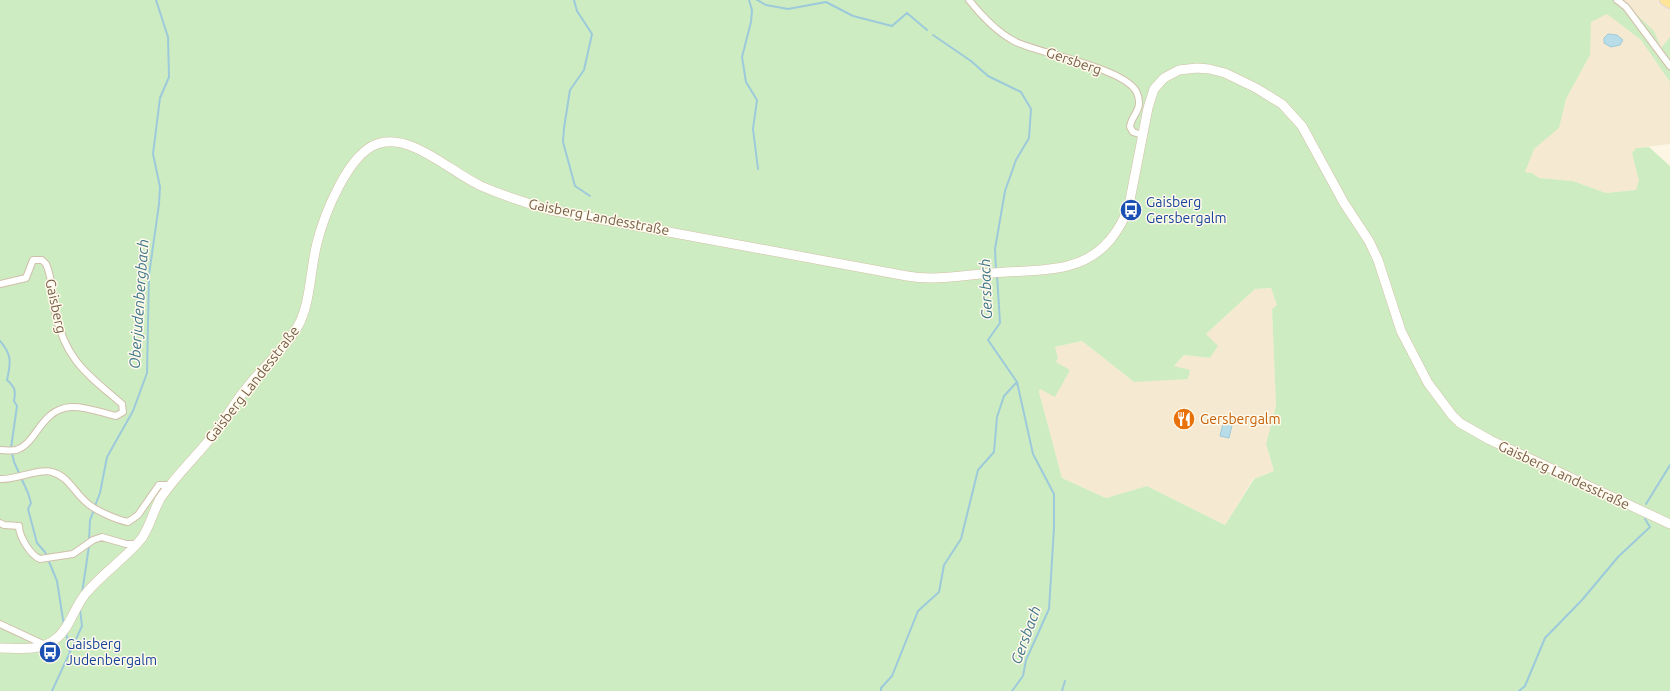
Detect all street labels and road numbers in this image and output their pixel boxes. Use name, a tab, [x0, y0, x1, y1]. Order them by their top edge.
street label: Gersberg	[1044, 44, 1104, 78]
street label: Gaisberg Landesstraße	[527, 196, 671, 238]
street label: Gaisberg	[42, 277, 70, 335]
street label: Gaisberg Landesstraße	[202, 323, 302, 445]
street label: Gaisberg Landesstraße	[1496, 438, 1632, 512]

